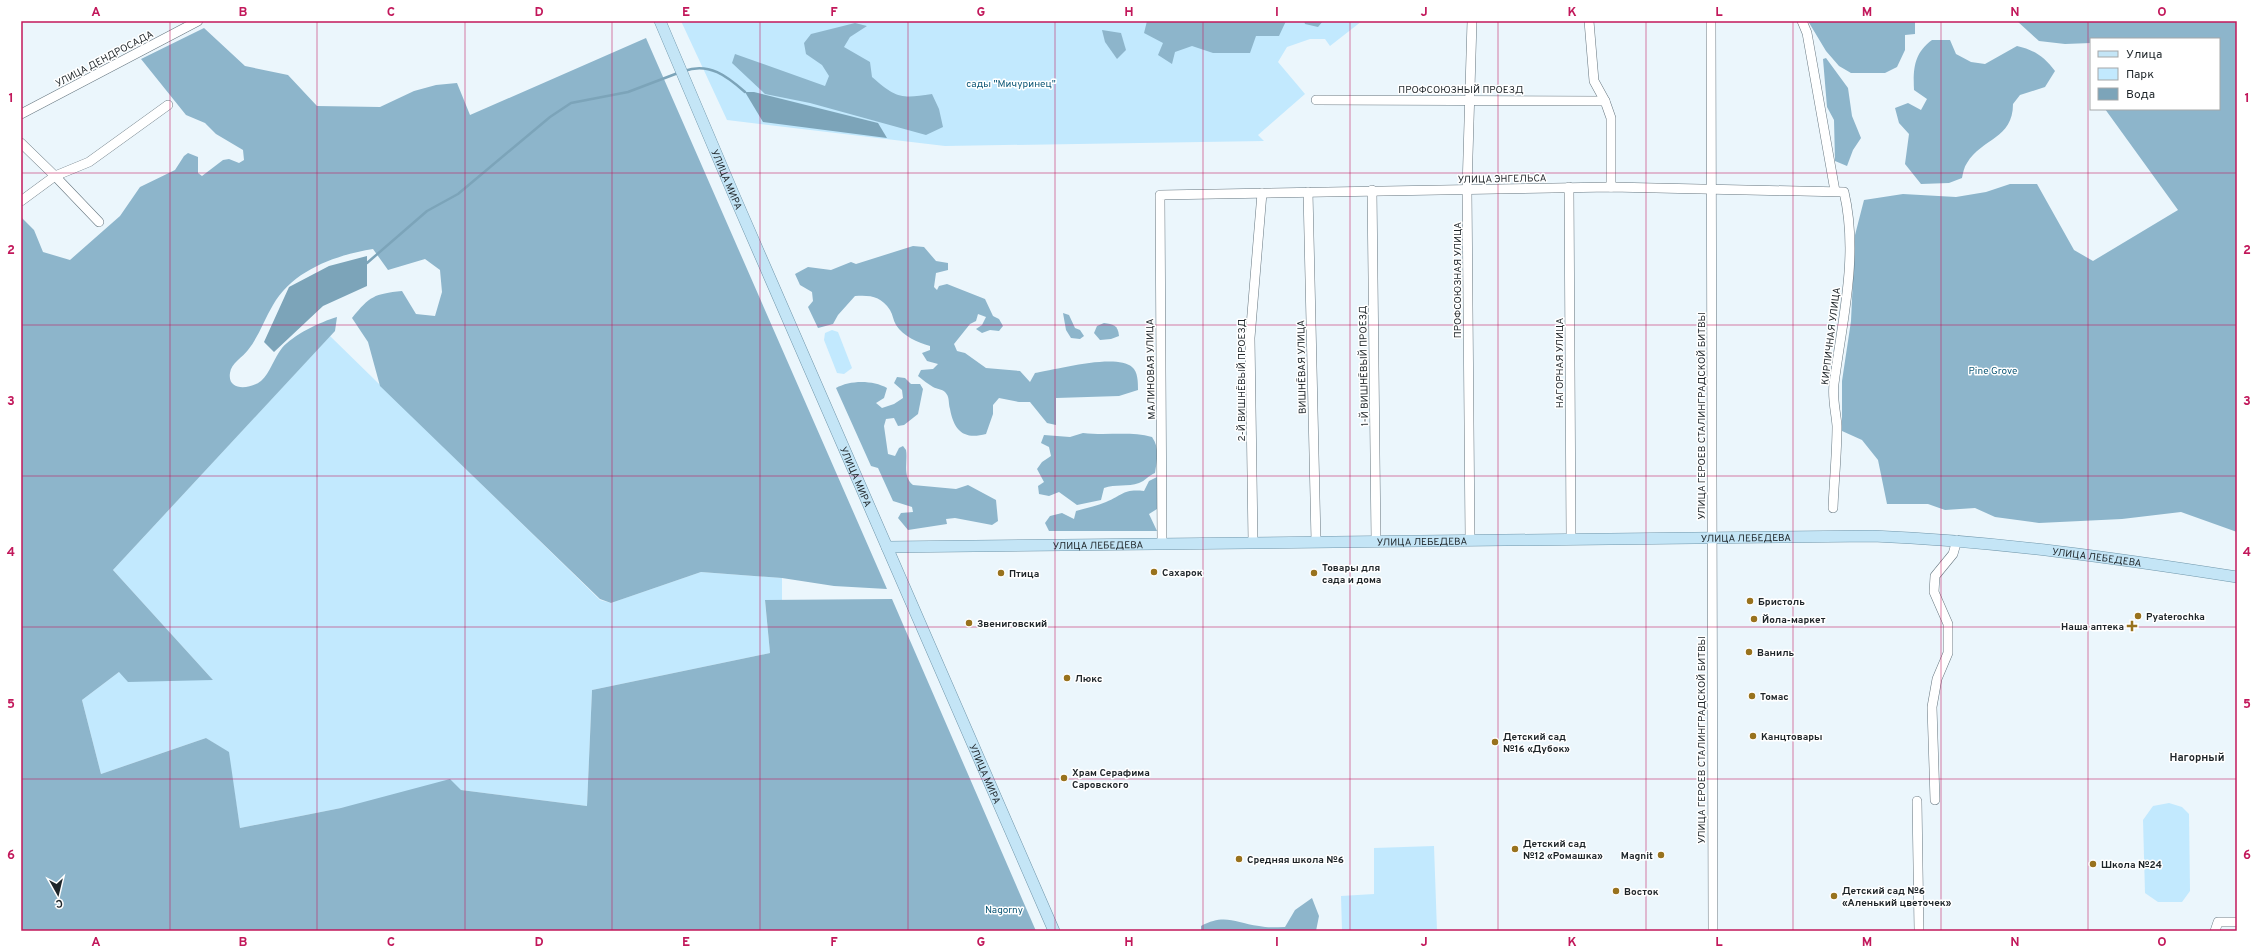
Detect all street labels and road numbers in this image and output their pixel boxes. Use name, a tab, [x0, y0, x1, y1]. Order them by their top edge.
street label: УЛИЦА ДЕНДРОСАДА	[54, 28, 156, 91]
street label: ПРОФСОЮЗНЫЙ ПРОЕЗД	[1398, 84, 1524, 97]
street label: УЛИЦА МИРА	[707, 148, 745, 212]
street label: УЛИЦА ЭНГЕЛЬСА	[1458, 172, 1547, 187]
street label: ПРОФСОЮЗНАЯ УЛИЦА	[1452, 222, 1465, 338]
street label: КИРПИЧНАЯ УЛИЦА	[1819, 286, 1844, 386]
street label: 1-Й ВИШНЁВЫЙ ПРОЕЗД	[1357, 305, 1372, 426]
street label: УЛИЦА ГЕРОЕВ СТАЛИНГРАДСКОЙ БИТВЫ	[1696, 312, 1709, 520]
street label: МАЛИНОВАЯ УЛИЦА	[1144, 318, 1159, 420]
street label: 2-Й ВИШНЁВЫЙ ПРОЕЗД	[1236, 318, 1249, 441]
street label: НАГОРНАЯ УЛИЦА	[1554, 318, 1567, 408]
street label: ВИШНЁВАЯ УЛИЦА	[1295, 320, 1310, 414]
street label: УЛИЦА МИРА	[836, 445, 874, 509]
street label: УЛИЦА ЛЕБЕДЕВА	[1701, 532, 1791, 546]
street label: УЛИЦА ЛЕБЕДЕВА	[1377, 536, 1467, 550]
street label: УЛИЦА ЛЕБЕДЕВА	[1053, 539, 1143, 553]
street label: УЛИЦА ЛЕБЕДЕВА	[2051, 546, 2143, 571]
street label: УЛИЦА ГЕРОЕВ СТАЛИНГРАДСКОЙ БИТВЫ	[1696, 636, 1709, 844]
street label: УЛИЦА МИРА	[965, 742, 1003, 807]

